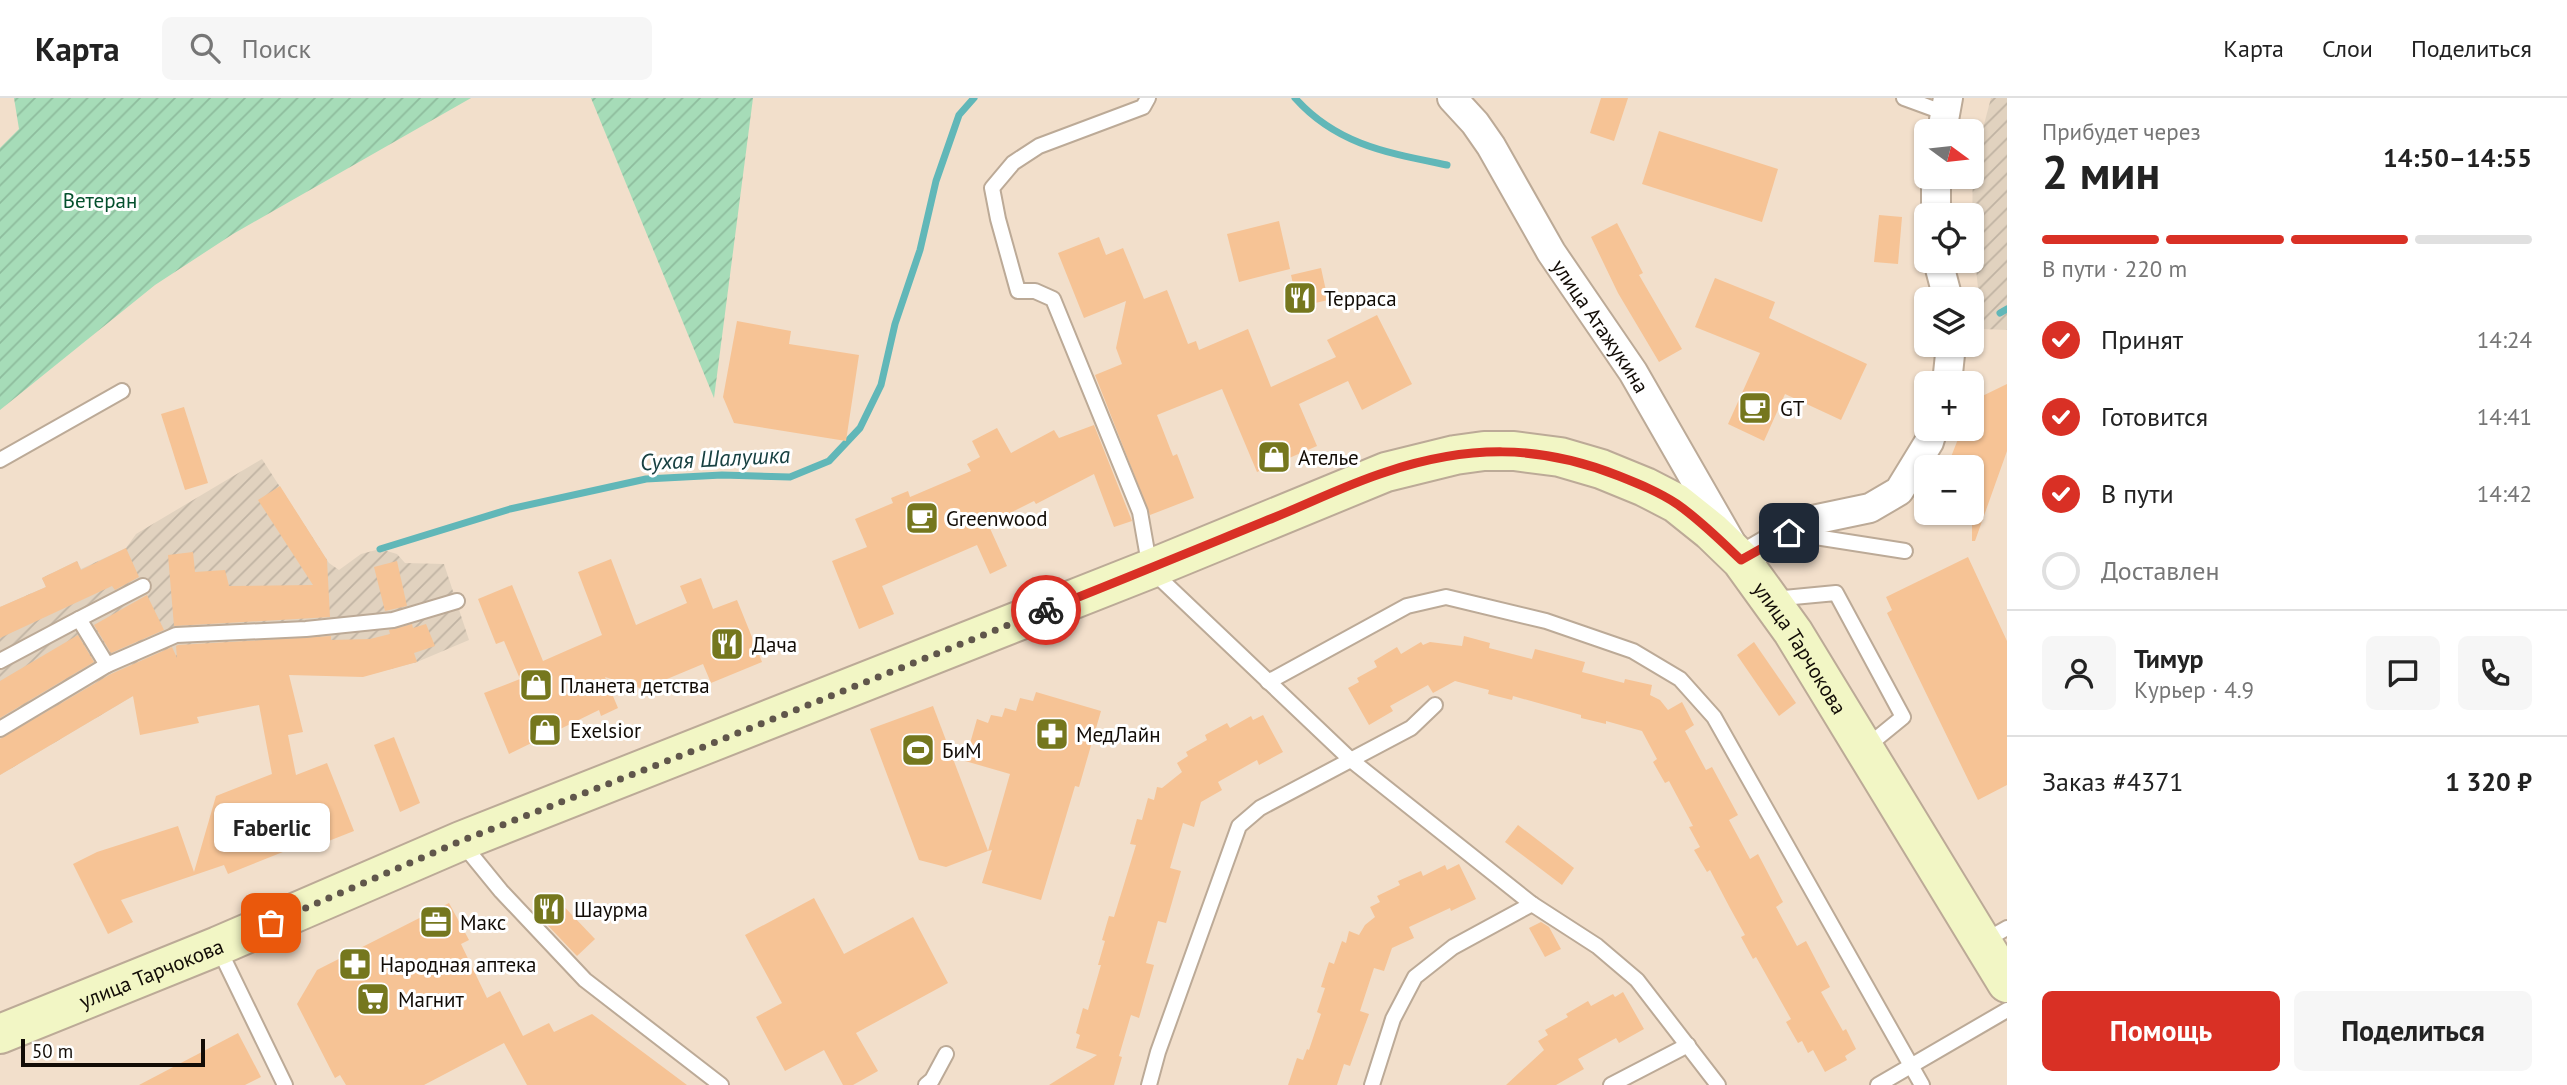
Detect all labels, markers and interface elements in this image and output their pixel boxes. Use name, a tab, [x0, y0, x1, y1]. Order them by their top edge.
search box	[162, 17, 652, 80]
text: Карта	[35, 27, 120, 70]
icon: search	[186, 29, 224, 67]
text: Поиск	[242, 32, 311, 65]
text: Карта	[2223, 33, 2284, 64]
text: Слои	[2322, 33, 2373, 64]
text: Поделиться	[2411, 33, 2532, 64]
text: Прибудет через	[2042, 117, 2201, 146]
north arrow	[1914, 119, 1984, 189]
map controls	[1914, 119, 1984, 525]
text: 14:50–14:55	[2383, 141, 2532, 174]
text: 2 мин	[2042, 142, 2160, 202]
park label: Ветеран	[63, 187, 137, 214]
button: locate	[1914, 203, 1984, 273]
street label: улица Атажукина	[1546, 254, 1656, 398]
text: В пути · 220 m	[2042, 254, 2187, 283]
restaurant icon: Терраса	[1281, 279, 1319, 317]
place label: Терраса	[1324, 285, 1397, 312]
button: layers	[1914, 287, 1984, 357]
icon: check	[2042, 321, 2080, 359]
text: Принят	[2101, 323, 2183, 356]
text: 14:24	[2477, 325, 2532, 354]
button: +	[1914, 371, 1984, 441]
cafe icon: GT	[1736, 389, 1774, 427]
place label: GT	[1780, 395, 1805, 422]
icon: check	[2042, 398, 2080, 436]
text: Готовится	[2101, 400, 2208, 433]
text: 14:41	[2477, 402, 2532, 431]
shop icon: Ателье	[1255, 438, 1293, 476]
water label: Сухая Шалушка	[639, 440, 791, 476]
place label: Ателье	[1298, 444, 1359, 471]
button: −	[1914, 455, 1984, 525]
icon: check	[2042, 475, 2080, 513]
text: В пути	[2101, 477, 2174, 510]
text: 14:42	[2477, 479, 2532, 508]
cafe icon: Greenwood	[903, 499, 941, 537]
pin	[1759, 503, 1819, 563]
place label: Greenwood	[946, 505, 1048, 532]
icon: home	[1770, 514, 1808, 552]
text: Доставлен	[2101, 554, 2220, 587]
courier	[1011, 575, 1081, 645]
street label: улица Тарчокова	[1747, 576, 1853, 719]
icon: bike	[1027, 591, 1065, 629]
restaurant icon: Дача	[708, 625, 746, 663]
place label: Дача	[752, 631, 797, 658]
button: person	[2042, 636, 2116, 710]
button: chat	[2366, 636, 2440, 710]
button: phone	[2458, 636, 2532, 710]
text: Тимур	[2134, 642, 2204, 675]
shop icon: Планета детства	[517, 666, 555, 704]
place label: Планета детства	[560, 672, 710, 699]
text: Курьер · 4.9	[2134, 675, 2254, 704]
shop icon: Exelsior	[526, 711, 564, 749]
pharmacy icon: МедЛайн	[1033, 715, 1071, 753]
place label: Exelsior	[570, 717, 641, 744]
place label: МедЛайн	[1076, 721, 1161, 748]
sports icon: БиМ	[899, 731, 937, 769]
place label: БиМ	[942, 737, 982, 764]
text: Заказ #4371	[2042, 765, 2184, 798]
text: 1 320 ₽	[2445, 765, 2532, 798]
callout: Faberlic	[213, 804, 329, 853]
text: Faberlic	[233, 813, 311, 842]
restaurant icon: Шаурма	[530, 890, 568, 928]
pin	[241, 893, 301, 953]
place label: Шаурма	[574, 896, 648, 923]
office icon: Макс	[417, 903, 455, 941]
icon: bag	[252, 904, 290, 942]
place label: Макс	[460, 909, 506, 936]
street label: улица Тарчокова	[75, 932, 227, 1014]
pharmacy icon: Народная аптека	[336, 945, 374, 983]
place label: Народная аптека	[380, 951, 537, 978]
supermarket icon: Магнит	[354, 980, 392, 1018]
place label: Магнит	[398, 986, 465, 1013]
button: Помощь	[2042, 991, 2280, 1071]
button: Поделиться	[2294, 991, 2532, 1071]
scale bar	[21, 1036, 205, 1068]
text: 50 m	[32, 1039, 73, 1063]

